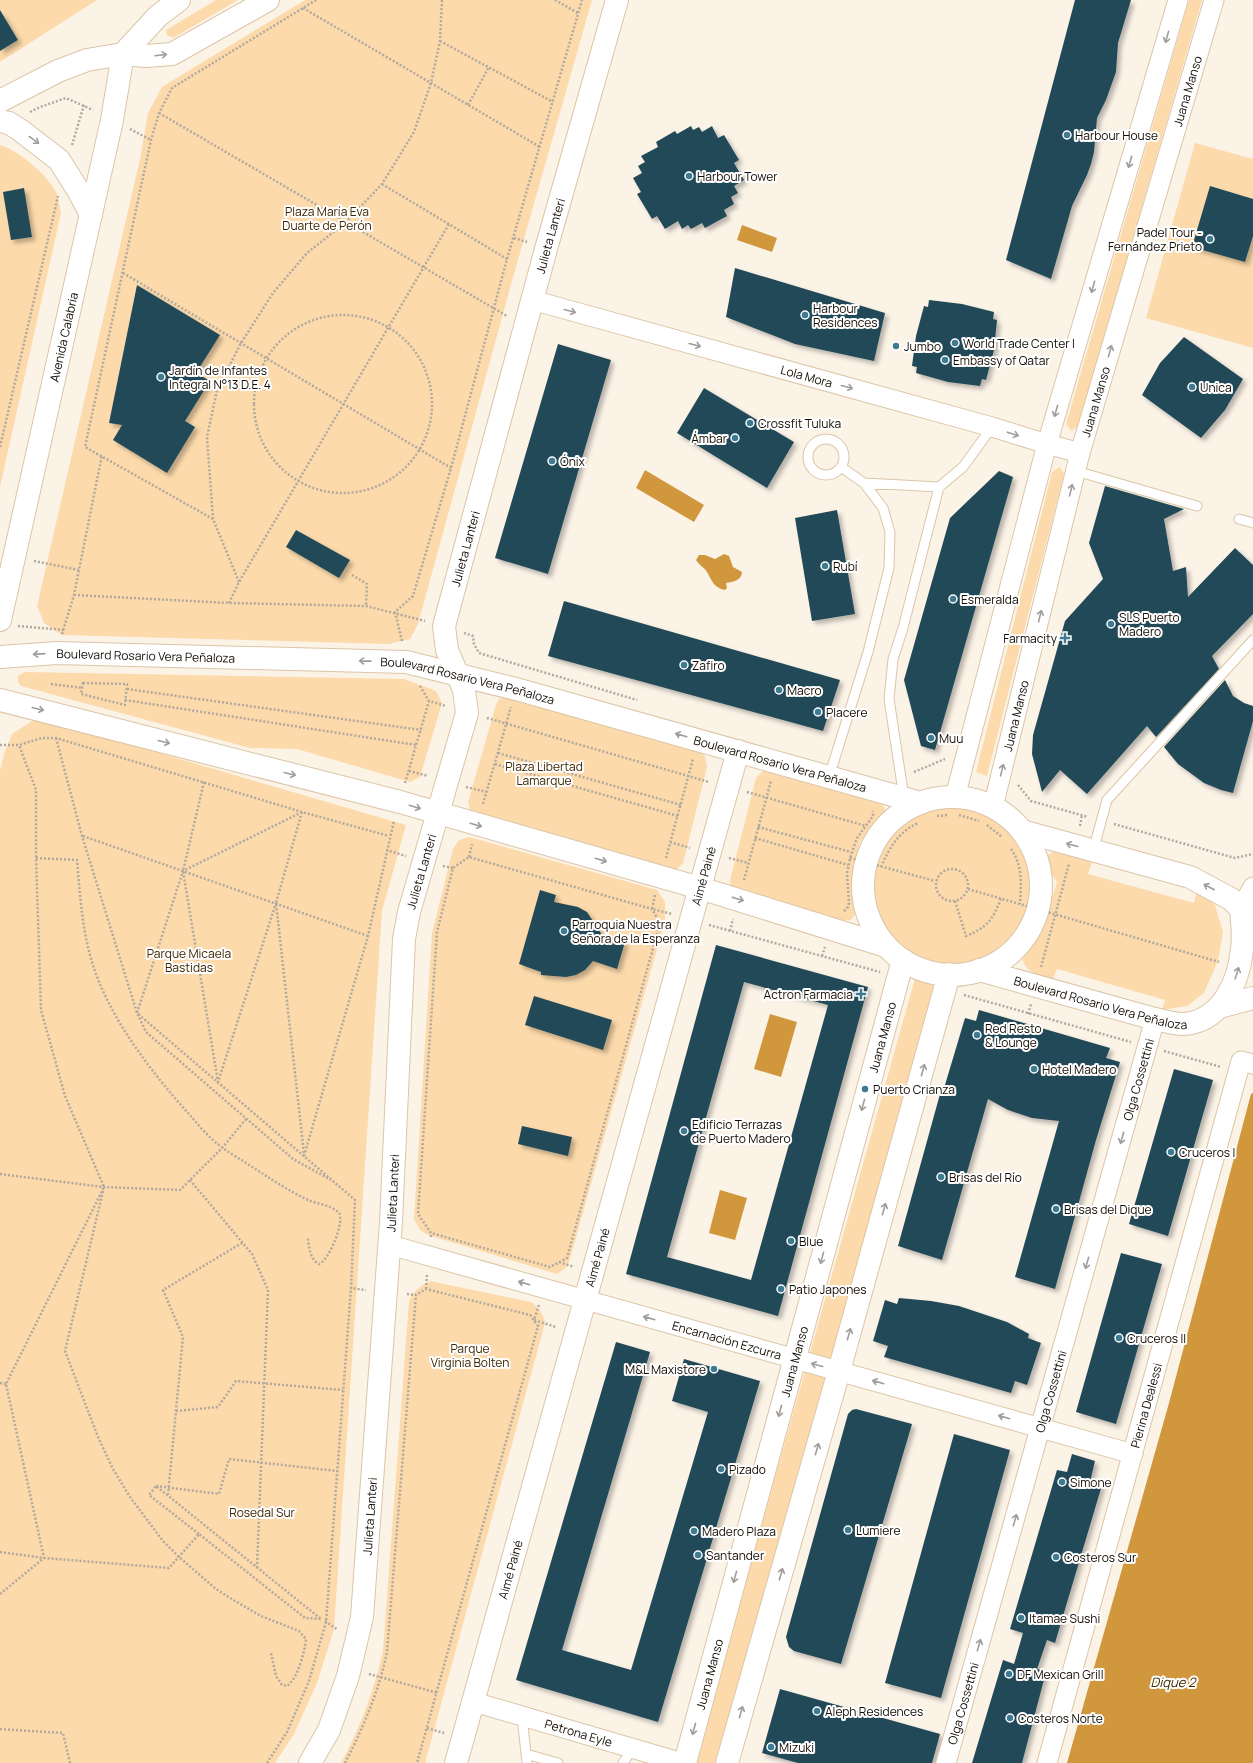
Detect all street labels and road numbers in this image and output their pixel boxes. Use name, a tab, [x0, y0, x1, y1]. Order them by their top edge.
street label: Juana Manso	[1169, 54, 1206, 128]
street label: Julieta Lanteri	[531, 196, 569, 276]
street label: Avenida Calabria	[45, 290, 82, 384]
street label: Lola Mora	[779, 361, 835, 391]
street label: Juana Manso	[1077, 364, 1114, 439]
street label: Julieta Lanteri	[447, 509, 483, 589]
street label: Boulevard Rosario Vera Peñaloza	[56, 644, 235, 666]
street label: Boulevard Rosario Vera Peñaloza	[380, 653, 557, 708]
street label: Juana Manso	[998, 678, 1032, 753]
street label: Boulevard Rosario Vera Peñaloza	[692, 731, 869, 796]
street label: Julieta Lanteri	[402, 832, 440, 911]
street label: Aimé Painé	[687, 844, 720, 907]
street label: Boulevard Rosario Vera Peñaloza	[1012, 972, 1188, 1033]
street label: Juana Manso	[864, 1000, 900, 1075]
street label: Olga Cossettini	[1118, 1036, 1158, 1123]
street label: Julieta Lanteri	[382, 1154, 403, 1233]
street label: Aimé Painé	[581, 1226, 613, 1289]
street label: Encarnación Ezcurra	[670, 1316, 784, 1363]
street label: Juana Manso	[776, 1324, 812, 1399]
street label: Olga Cossettini	[1031, 1348, 1070, 1434]
street label: Pierina Dealessi	[1126, 1361, 1166, 1450]
street label: Julieta Lanteri	[358, 1477, 381, 1556]
street label: Aimé Painé	[494, 1538, 526, 1601]
street label: Juana Manso	[691, 1637, 727, 1712]
street label: Olga Cossettini	[943, 1660, 982, 1746]
street label: Petrona Eyle	[543, 1715, 614, 1750]

